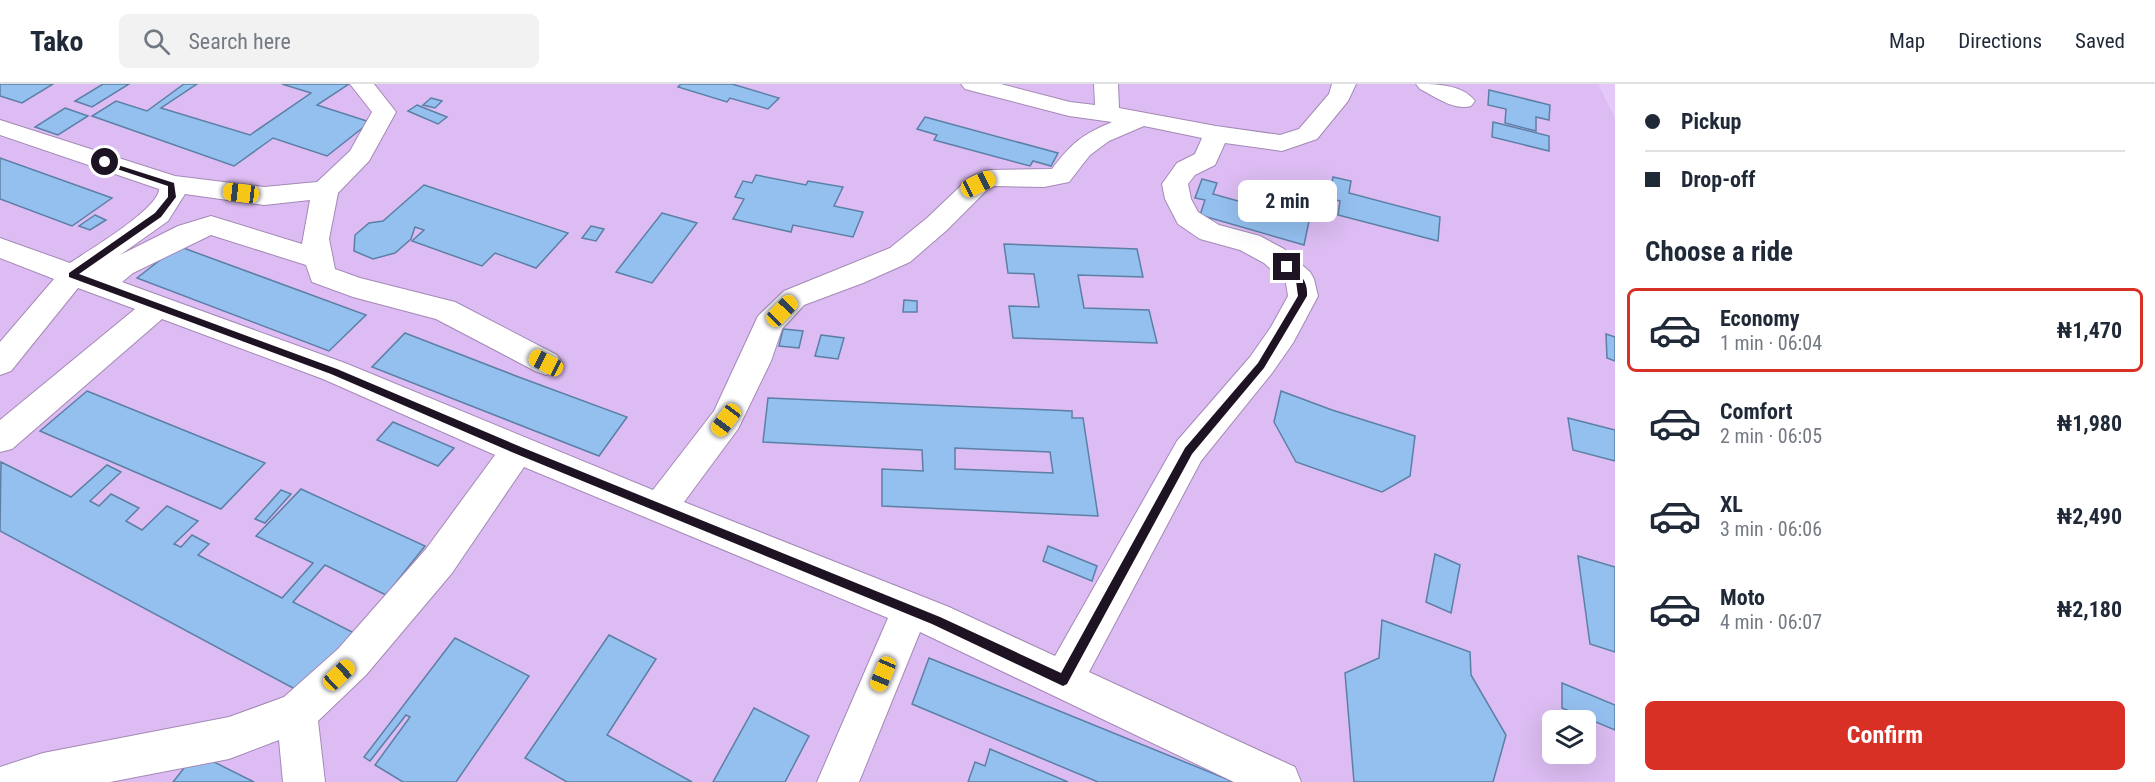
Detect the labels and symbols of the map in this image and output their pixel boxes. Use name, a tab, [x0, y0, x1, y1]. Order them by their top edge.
route start	[91, 148, 118, 175]
car	[958, 168, 998, 200]
callout: 2 min	[1238, 180, 1336, 222]
car	[222, 182, 260, 204]
route end	[1273, 253, 1300, 280]
car	[763, 292, 801, 330]
car	[526, 347, 566, 379]
car	[708, 400, 744, 440]
car	[868, 654, 898, 694]
car	[320, 656, 358, 694]

